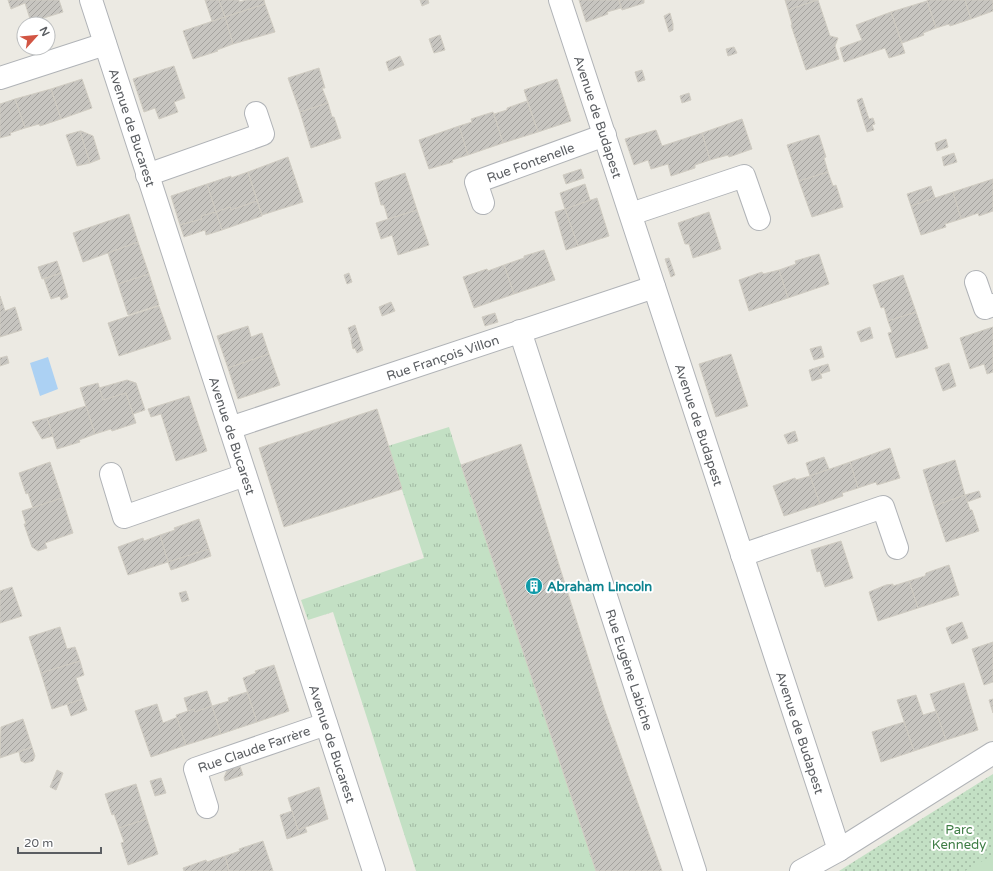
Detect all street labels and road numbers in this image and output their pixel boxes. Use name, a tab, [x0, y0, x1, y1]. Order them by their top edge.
street label: Avenue de Budapest	[570, 54, 625, 181]
street label: Avenue de Bucarest	[105, 67, 158, 189]
street label: Rue Fontenelle	[485, 140, 577, 186]
street label: Rue François Villon	[384, 332, 501, 384]
street label: Avenue de Budapest	[671, 362, 726, 488]
street label: Avenue de Bucarest	[205, 375, 258, 497]
street label: Rue Eugène Labiche	[602, 607, 656, 733]
street label: Avenue de Budapest	[772, 670, 827, 796]
street label: Avenue de Bucarest	[305, 683, 358, 805]
street label: Rue Claude Farrère	[196, 723, 312, 776]

